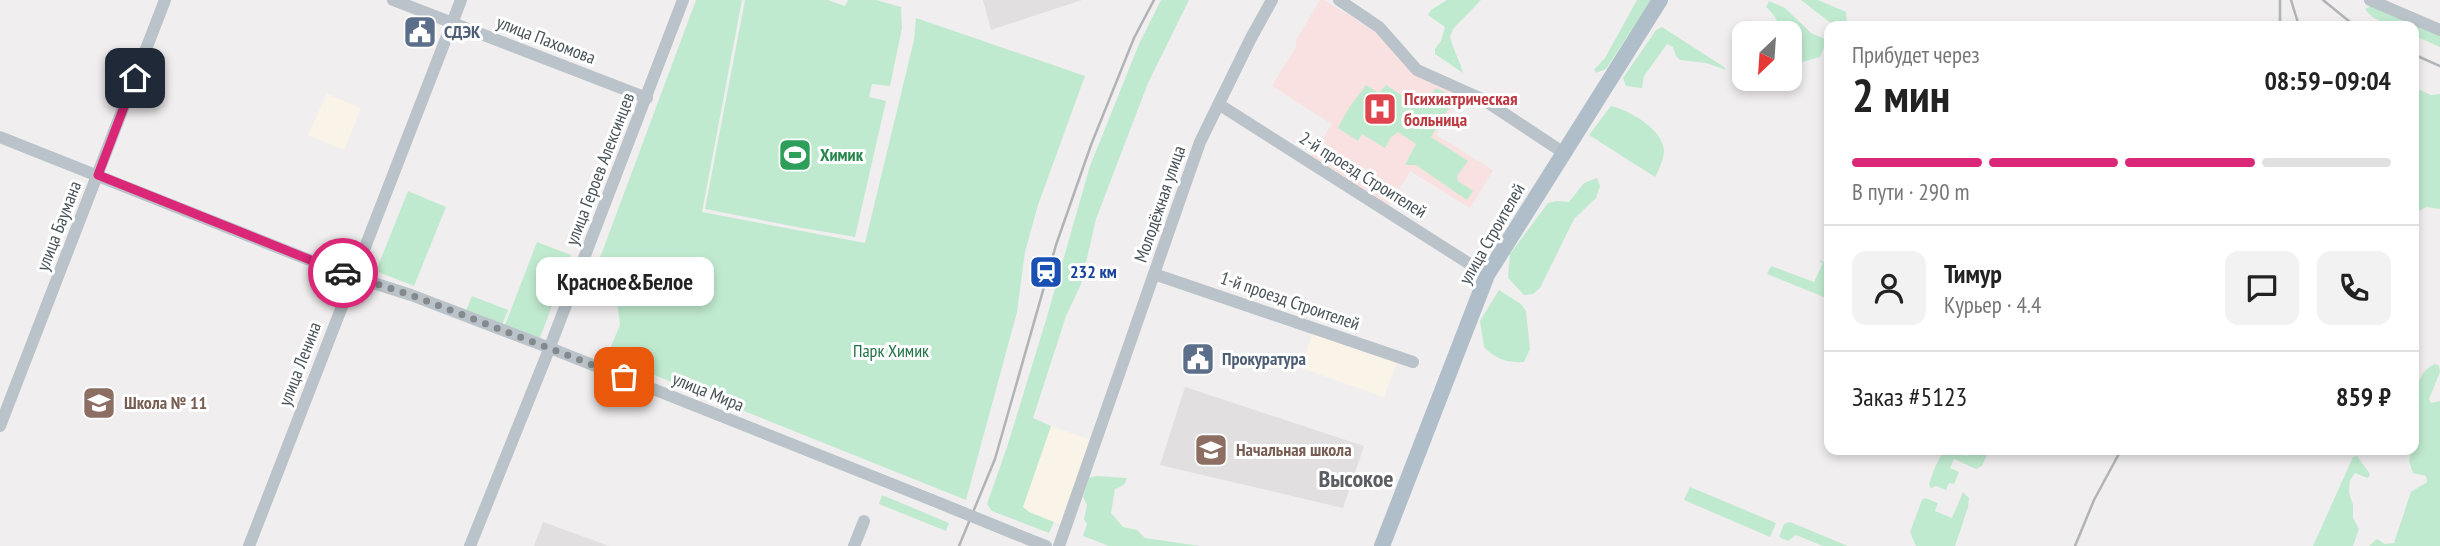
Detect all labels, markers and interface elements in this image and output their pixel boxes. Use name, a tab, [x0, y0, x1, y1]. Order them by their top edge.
street label: улица Пахомова	[494, 10, 599, 69]
public building icon: СДЭК	[401, 13, 439, 51]
place label: СДЭК	[444, 20, 481, 43]
north arrow	[1732, 21, 1802, 91]
map controls	[1732, 21, 1802, 91]
text: Прибудет через	[1852, 40, 1980, 69]
pin	[105, 48, 165, 108]
icon: home	[116, 59, 154, 97]
text: 08:59–09:04	[2264, 64, 2391, 97]
text: 2 мин	[1852, 65, 1950, 125]
place label: Психиатрическая больница	[1404, 87, 1518, 131]
street label: улица Героев Алексинцев	[560, 89, 639, 248]
hospital icon: Психиатрическая больница	[1361, 90, 1399, 128]
street label: 2-й проезд Строителей	[1295, 126, 1431, 223]
sports icon: Химик	[776, 136, 814, 174]
street label: Молодёжная улица	[1129, 142, 1190, 265]
place label: Химик	[820, 143, 864, 166]
text: В пути · 290 m	[1852, 177, 1969, 206]
street label: улица Баумана	[31, 178, 86, 274]
street label: улица Строителей	[1453, 179, 1530, 288]
courier	[308, 238, 378, 308]
button: person	[1852, 251, 1926, 325]
button: chat	[2225, 251, 2299, 325]
button: phone	[2317, 251, 2391, 325]
station icon: 232 км	[1027, 253, 1065, 291]
icon: car	[324, 254, 362, 292]
text: Тимур	[1944, 257, 2002, 290]
callout: Красное&Белое	[535, 258, 713, 307]
place label: 232 км	[1070, 260, 1117, 283]
street label: 1-й проезд Строителей	[1217, 266, 1363, 335]
text: Красное&Белое	[557, 267, 693, 296]
text: Курьер · 4.4	[1944, 290, 2041, 319]
street label: улица Ленина	[273, 319, 326, 409]
park label: Парк Химик	[853, 339, 929, 362]
public building icon: Прокуратура	[1179, 340, 1217, 378]
pin	[594, 347, 654, 407]
place label: Прокуратура	[1222, 347, 1306, 370]
icon: bag	[605, 358, 643, 396]
street label: улица Мира	[669, 367, 747, 416]
text: Заказ #5123	[1852, 380, 1967, 413]
text: 859 ₽	[2336, 380, 2391, 413]
school or university icon: Школа № 11	[80, 384, 118, 422]
place label: Школа № 11	[124, 391, 207, 414]
school or university icon: Начальная школа	[1192, 431, 1230, 469]
place label: Начальная школа	[1236, 438, 1352, 461]
district label: Высокое	[1318, 463, 1394, 494]

